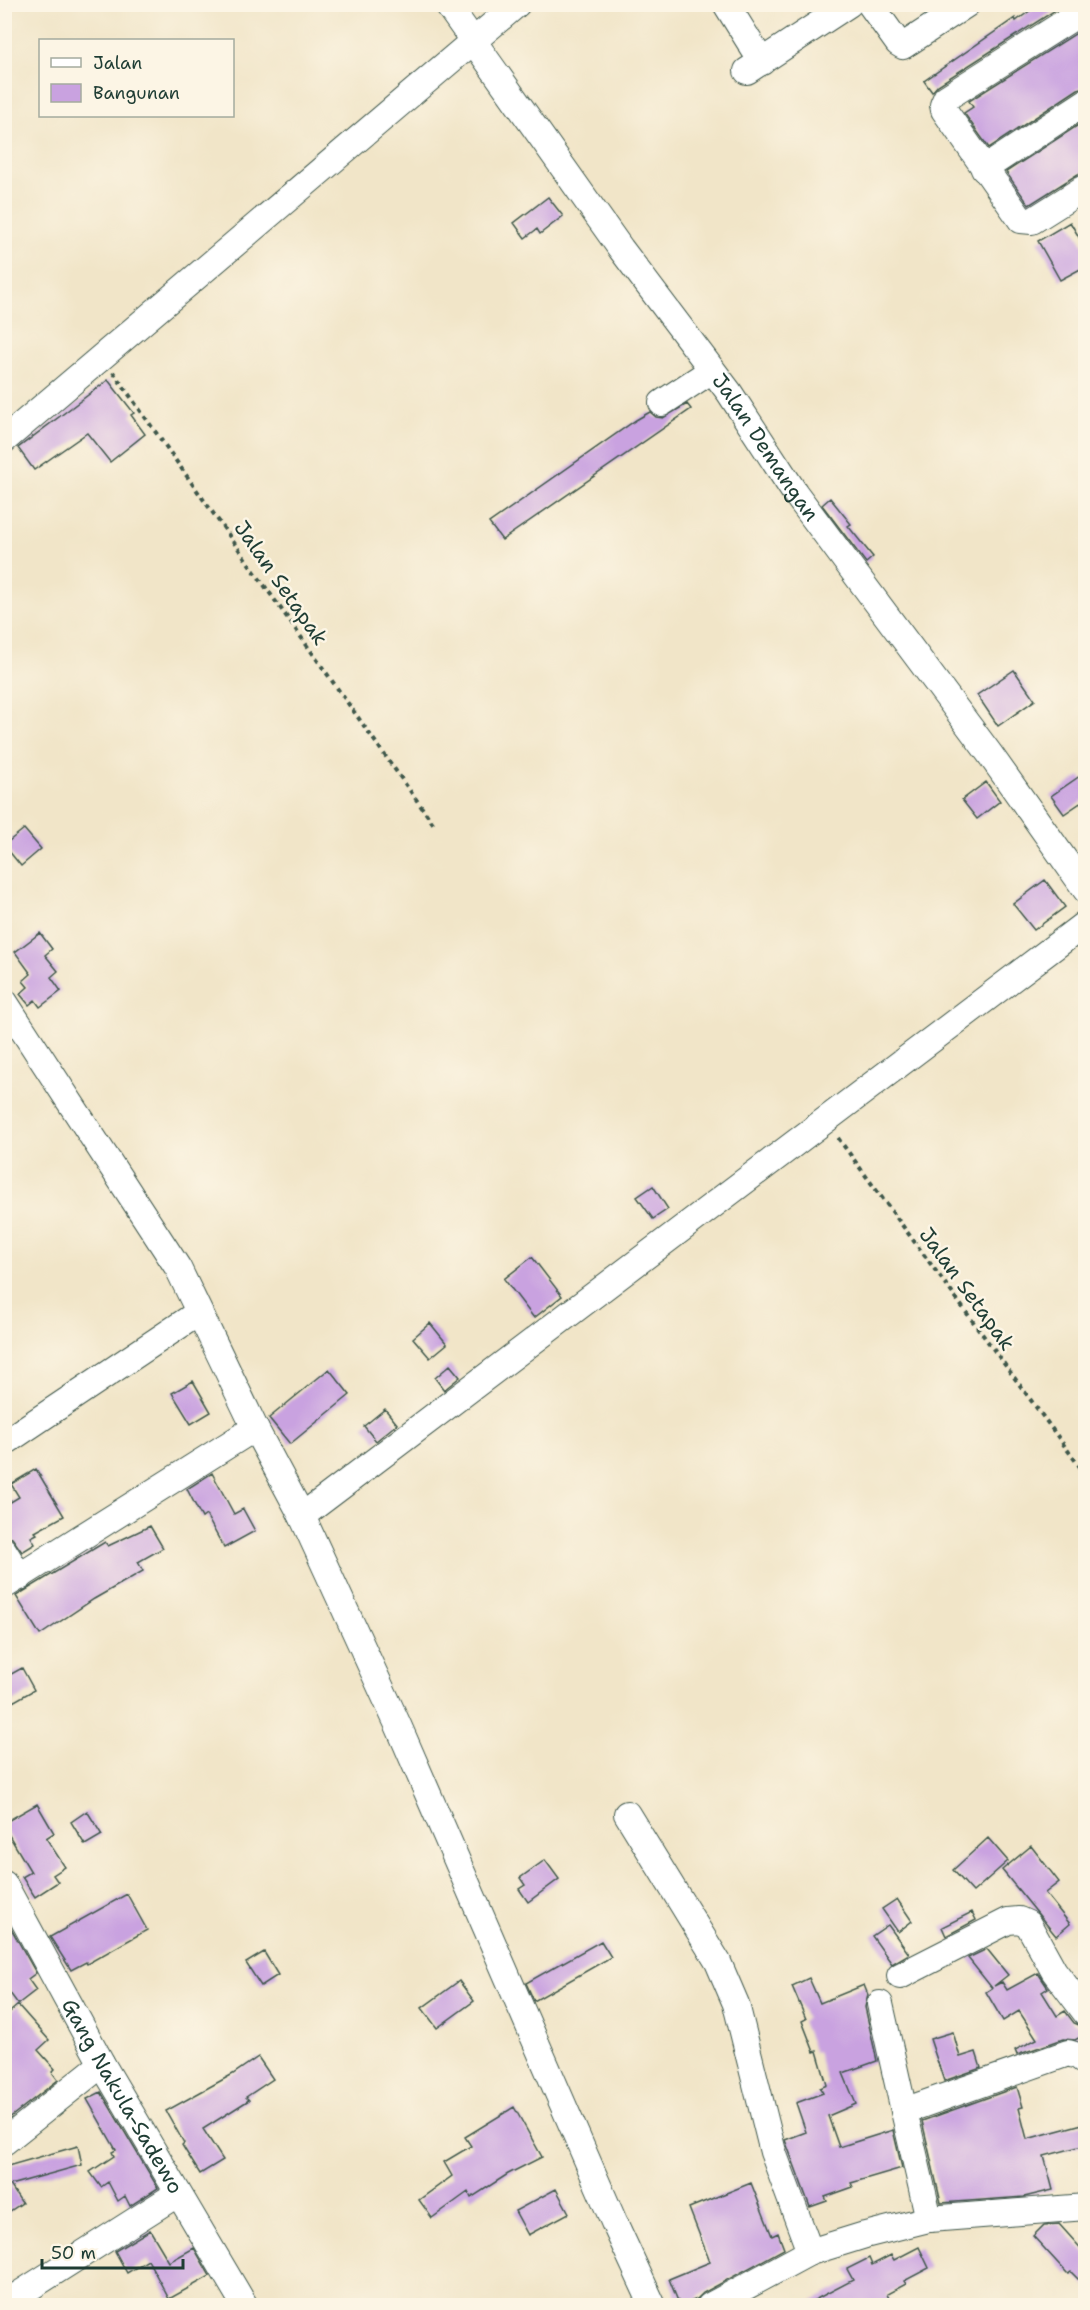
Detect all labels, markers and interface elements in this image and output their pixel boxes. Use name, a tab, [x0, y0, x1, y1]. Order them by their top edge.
legend	[39, 39, 234, 117]
text: Jalan	[93, 51, 142, 75]
text: Bangunan	[93, 81, 180, 105]
street label: Jalan Demangan	[706, 368, 825, 527]
street label: Jalan Setapak	[228, 515, 334, 651]
street label: Jalan Setapak	[913, 1222, 1021, 1356]
street label: Gang Nakula-Sadewo	[55, 1994, 190, 2199]
scale bar	[42, 2232, 183, 2270]
text: 50 m	[51, 2241, 96, 2265]

